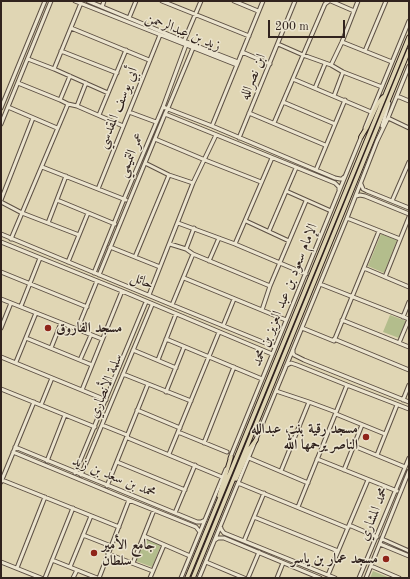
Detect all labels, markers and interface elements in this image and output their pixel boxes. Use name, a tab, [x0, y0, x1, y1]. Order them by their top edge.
street label: زيد بن عبدالرحمن	[143, 9, 223, 55]
scale bar	[270, 12, 347, 38]
text: 200 m	[275, 21, 309, 33]
street label: ابن نصرالله	[236, 51, 270, 103]
street label: أبي يوسف المقدسي	[94, 65, 142, 151]
street label: عمر التميمي	[114, 130, 148, 180]
street label: الإمام سعود بن عبد العزيز بن محمد	[249, 221, 321, 369]
street label: حائل	[128, 269, 156, 293]
place label: مسجد الفاروق	[56, 320, 122, 336]
marker: مسجد الفاروق	[43, 323, 53, 333]
street label: سلمة الأنصاري	[85, 351, 127, 421]
place label: مسجد رقية بنت عبدالله الناصر يرحمها الله	[251, 421, 358, 454]
marker: مسجد رقية بنت عبدالله الناصر يرحمها الله	[361, 432, 371, 442]
street label: محمد بن سعد بن زيد	[70, 453, 158, 501]
street label: محمد المشاري	[356, 485, 392, 543]
place label: جامع الأمير سلطان	[102, 537, 155, 570]
marker: جامع الأمير سلطان	[89, 548, 99, 558]
place label: مسجد عمار بن ياسر	[291, 551, 378, 567]
marker: مسجد عمار بن ياسر	[381, 554, 391, 564]

